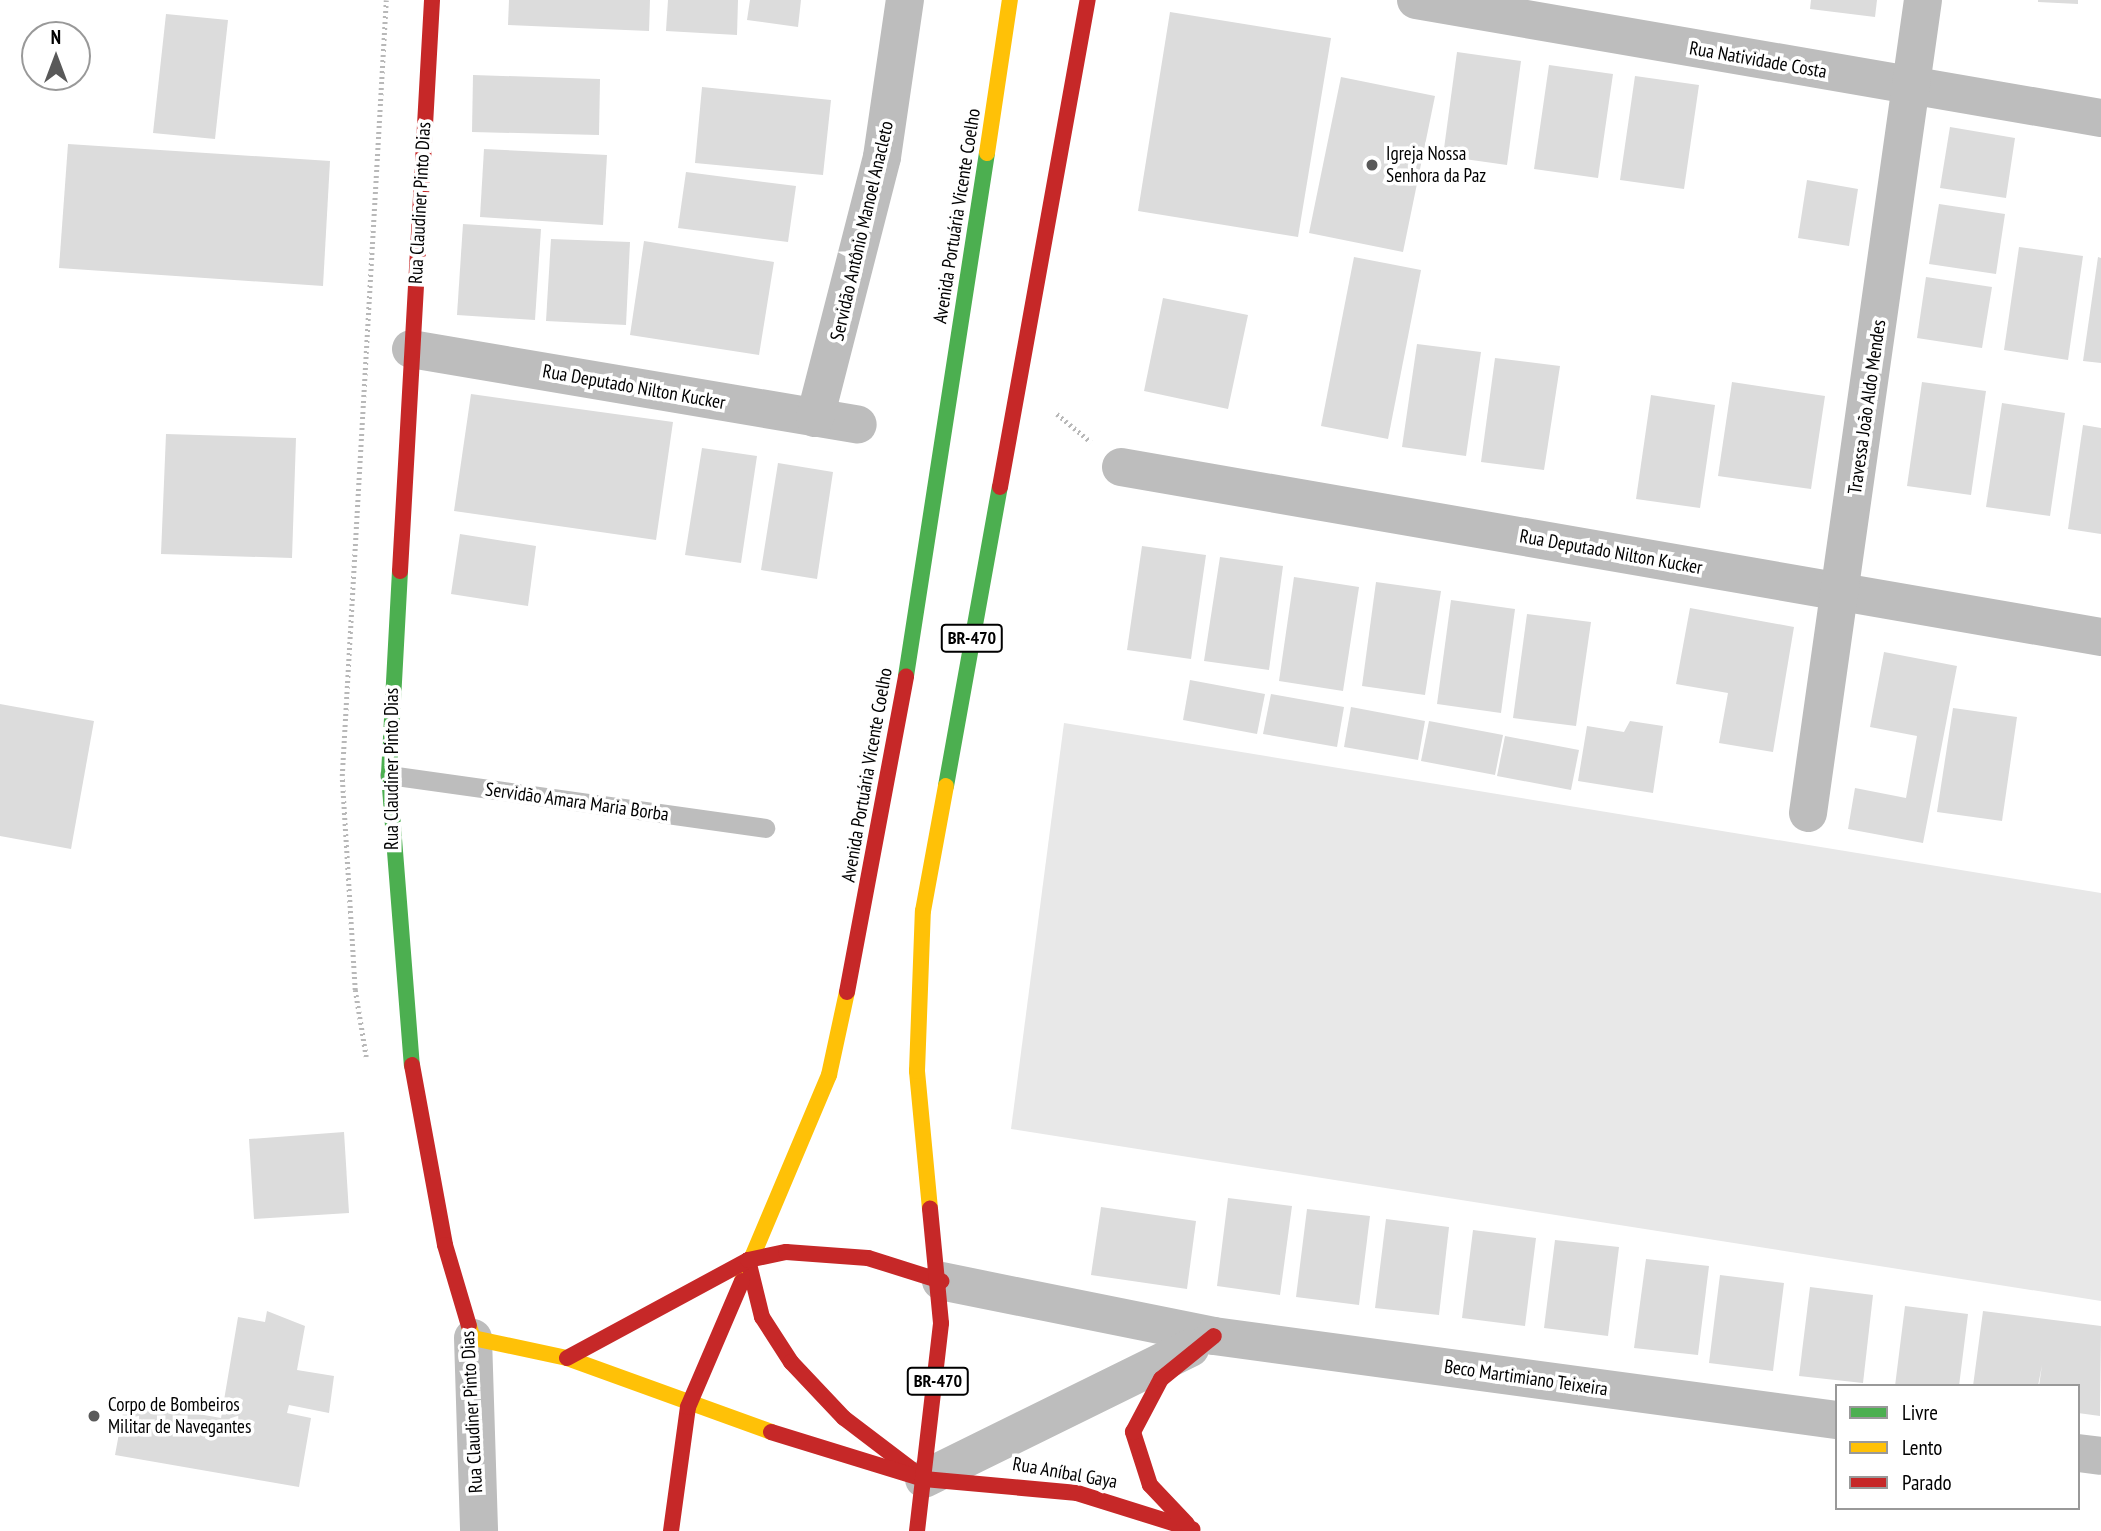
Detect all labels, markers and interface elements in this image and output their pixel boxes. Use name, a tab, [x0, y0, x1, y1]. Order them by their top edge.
north arrow	[21, 21, 91, 91]
text: N	[51, 25, 61, 49]
street label: Rua Natividade Costa	[1687, 37, 1829, 83]
street label: Avenida Portuária Vicente Coelho	[929, 107, 985, 325]
street label: Servidão Antônio Manoel Anacleto	[825, 118, 899, 344]
street label: Rua Claudiner Pinto Dias	[404, 121, 436, 285]
place label: Igreja Nossa Senhora da Paz	[1386, 143, 1486, 187]
marker: Igreja Nossa Senhora da Paz	[1364, 157, 1380, 173]
street label: Travessa João Aldo Mendes	[1843, 318, 1891, 496]
street label: Rua Deputado Nilton Kucker	[541, 360, 727, 414]
street label: Rua Deputado Nilton Kucker	[1518, 525, 1704, 579]
road number: BR-470	[940, 624, 1004, 652]
street label: Avenida Portuária Vicente Coelho	[837, 666, 897, 884]
street label: Rua Claudiner Pinto Dias	[381, 688, 403, 850]
street label: Servidão Amara Maria Borba	[484, 778, 670, 826]
street label: Rua Claudiner Pinto Dias	[456, 1330, 488, 1494]
street label: Beco Martimiano Teixeira	[1442, 1355, 1610, 1401]
road number: BR-470	[906, 1366, 970, 1396]
legend	[1835, 1384, 2080, 1510]
place label: Corpo de Bombeiros Militar de Navegantes	[108, 1394, 251, 1438]
text: Livre	[1902, 1399, 1938, 1426]
marker: Corpo de Bombeiros Militar de Navegantes	[86, 1408, 102, 1424]
text: Lento	[1902, 1434, 1942, 1461]
street label: Rua Aníbal Gaya	[1011, 1453, 1119, 1493]
text: Parado	[1902, 1469, 1952, 1496]

